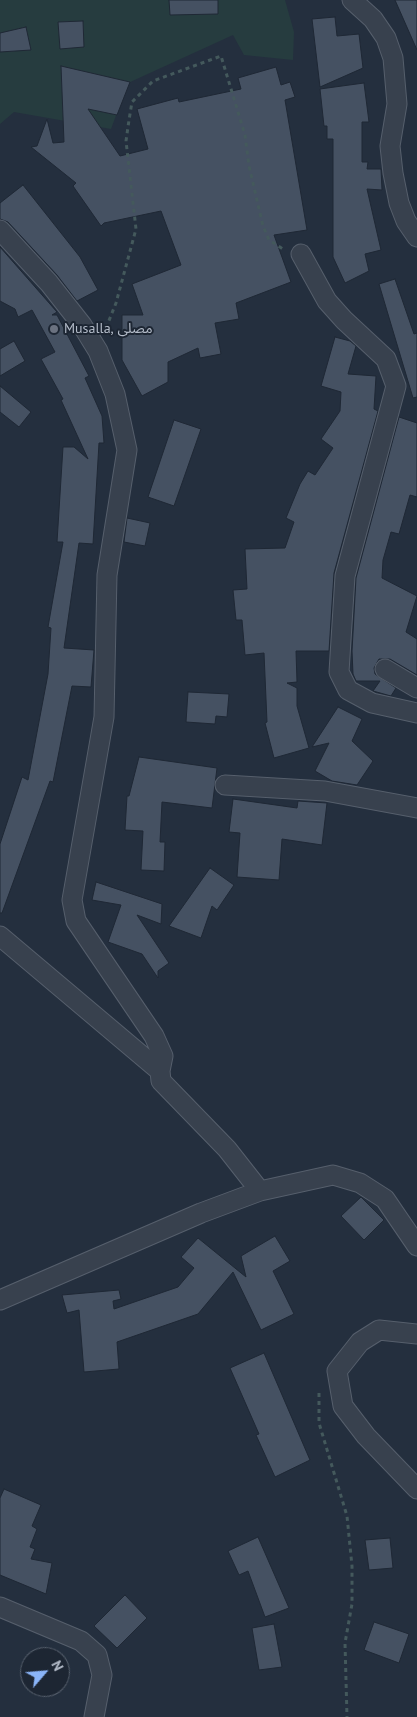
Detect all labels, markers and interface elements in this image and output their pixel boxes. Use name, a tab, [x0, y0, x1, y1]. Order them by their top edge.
place label: Musalla, مصلى	[64, 321, 153, 337]
marker: Musalla, مصلى	[48, 323, 60, 335]
north arrow	[20, 1647, 70, 1697]
text: N	[47, 1657, 68, 1674]

